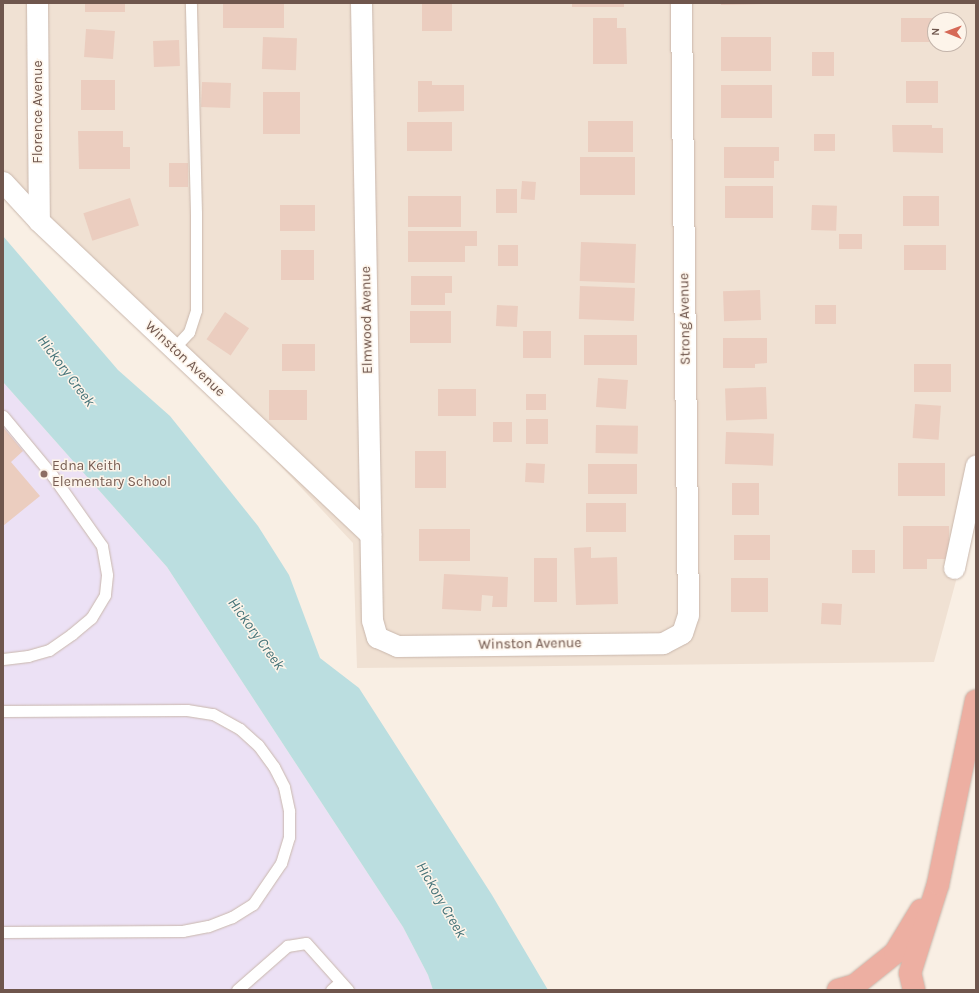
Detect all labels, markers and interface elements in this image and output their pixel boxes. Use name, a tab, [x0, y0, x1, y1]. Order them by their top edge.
north arrow	[927, 12, 967, 52]
text: N	[929, 28, 942, 36]
street label: Florence Avenue	[30, 60, 46, 164]
street label: Elmwood Avenue	[358, 266, 376, 374]
street label: Strong Avenue	[676, 273, 694, 365]
street label: Winston Avenue	[142, 318, 228, 400]
water label: Hickory Creek	[33, 332, 99, 410]
place label: Edna Keith Elementary School	[52, 458, 171, 490]
marker: Edna Keith Elementary School	[39, 469, 49, 479]
water label: Hickory Creek	[224, 594, 288, 674]
street label: Winston Avenue	[478, 635, 582, 653]
water label: Hickory Creek	[412, 859, 470, 941]

